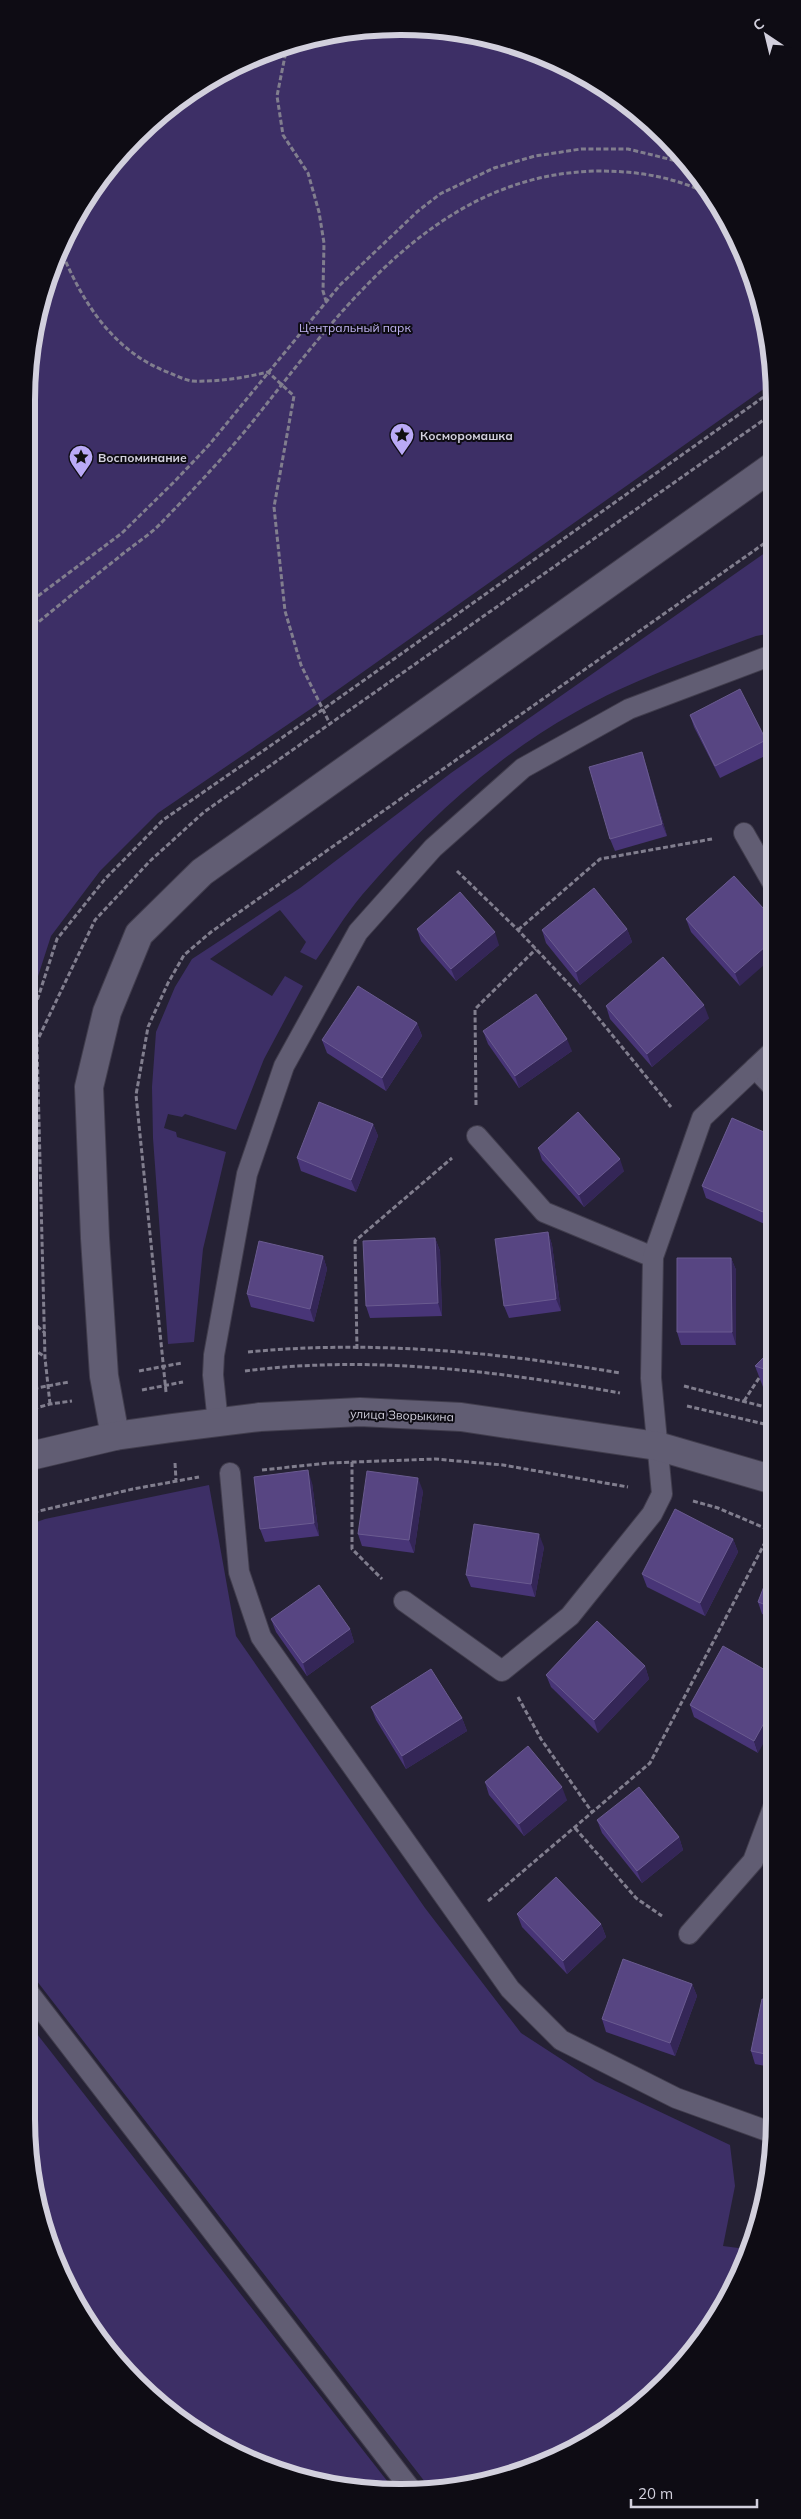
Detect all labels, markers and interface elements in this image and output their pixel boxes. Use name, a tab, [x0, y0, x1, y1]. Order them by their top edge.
north arrow	[741, 10, 791, 60]
text: С	[749, 14, 768, 34]
park label: Центральный парк	[299, 320, 411, 335]
place icon: Косморомашка	[389, 422, 415, 456]
place label: Косморомашка	[420, 428, 513, 443]
place icon: Воспоминание	[68, 444, 94, 478]
place label: Воспоминание	[98, 450, 187, 465]
street label: улица Зворыкина	[350, 1406, 454, 1424]
scale bar	[631, 2476, 757, 2508]
text: 20 m	[638, 2484, 673, 2503]

